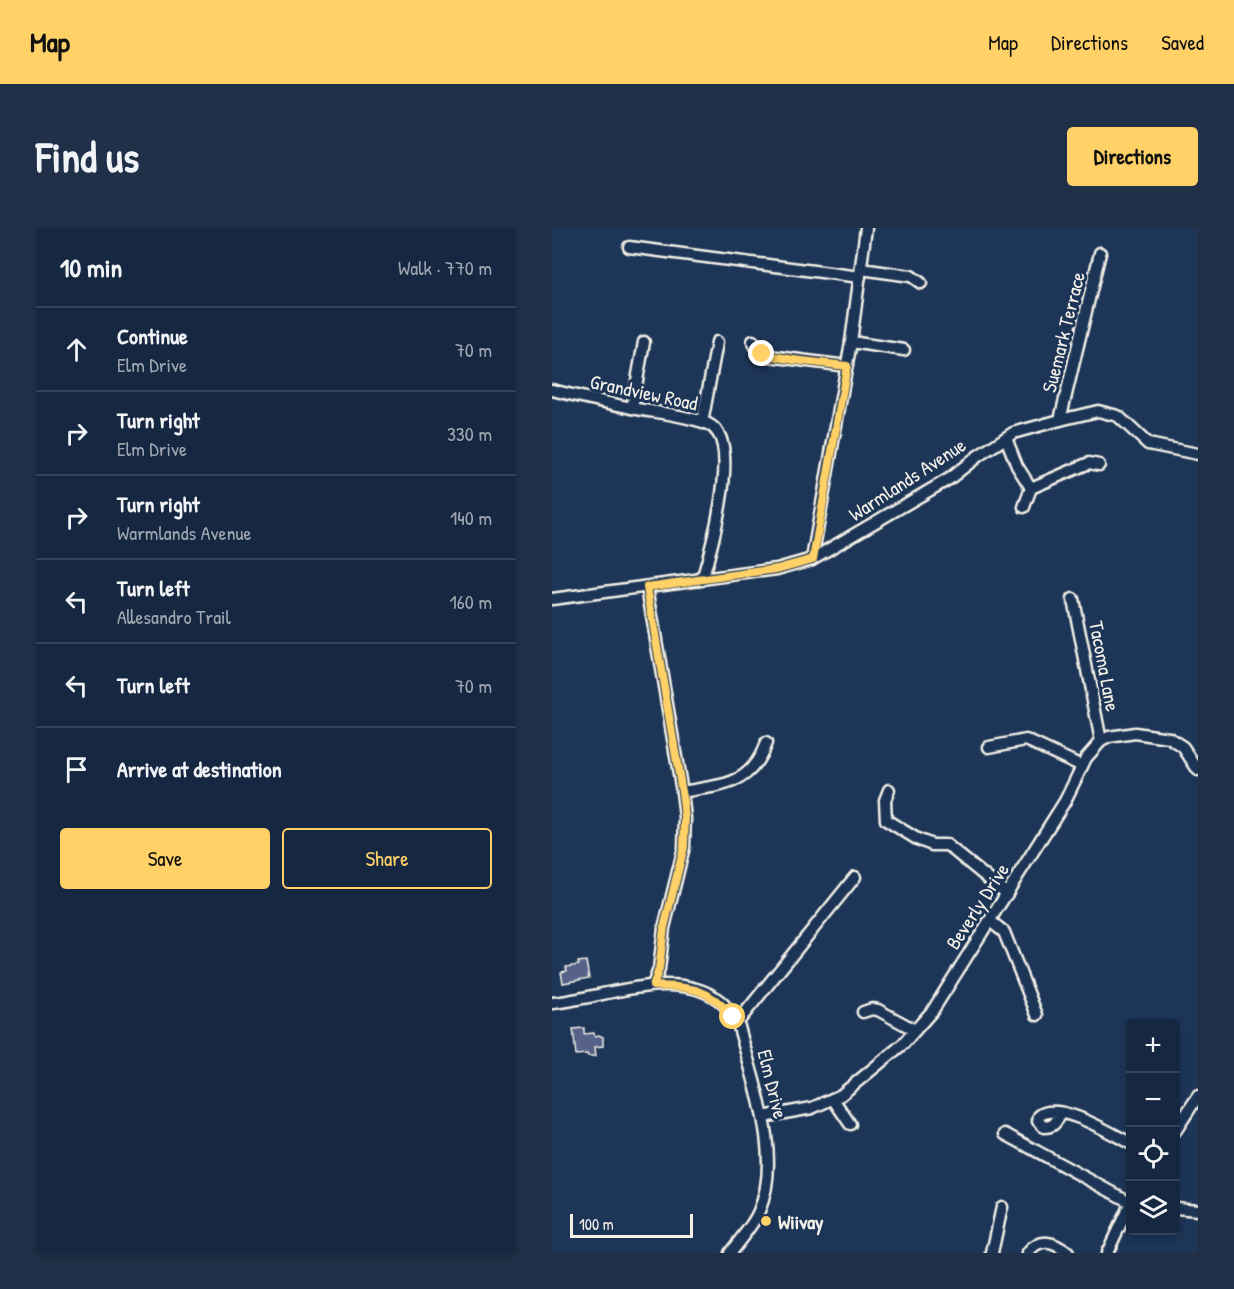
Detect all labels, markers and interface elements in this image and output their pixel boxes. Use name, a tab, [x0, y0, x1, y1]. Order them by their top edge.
text: Map	[30, 23, 70, 61]
text: Map	[988, 28, 1018, 57]
text: Directions	[1051, 28, 1128, 57]
text: Saved	[1161, 28, 1204, 57]
button: Directions	[1067, 127, 1198, 186]
text: Find us	[36, 128, 139, 185]
text: 10 min	[60, 250, 122, 285]
text: Walk · 770 m	[398, 254, 492, 281]
street label: Suemark Terrace	[1035, 269, 1091, 395]
text: Continue	[117, 321, 188, 351]
icon: ahead	[60, 333, 93, 366]
text: 70 m	[455, 336, 492, 363]
route end	[748, 340, 774, 366]
text: Elm Drive	[117, 351, 187, 378]
street label: Grandview Road	[588, 367, 700, 417]
text: Turn right	[117, 405, 200, 435]
icon: right	[60, 417, 93, 450]
text: 330 m	[447, 420, 492, 447]
street label: Warmlands Avenue	[843, 431, 971, 527]
text: Elm Drive	[117, 435, 187, 462]
text: Turn right	[117, 489, 200, 519]
icon: right	[60, 501, 93, 534]
text: 140 m	[450, 504, 492, 531]
text: Warmlands Avenue	[117, 519, 251, 546]
text: Turn left	[117, 573, 190, 603]
icon: left	[60, 585, 93, 618]
text: 160 m	[450, 588, 492, 615]
text: Allesandro Trail	[117, 603, 231, 630]
street label: Tacoma Lane	[1083, 619, 1127, 713]
icon: left	[60, 669, 93, 702]
text: Turn left	[117, 670, 190, 700]
text: 70 m	[455, 672, 492, 699]
icon: arrive	[60, 753, 93, 786]
text: Arrive at destination	[117, 754, 282, 784]
button: Save	[60, 828, 270, 889]
button: Share	[282, 828, 492, 889]
street label: Beverly Drive	[939, 858, 1015, 954]
route start	[719, 1003, 745, 1029]
map controls	[1126, 1019, 1180, 1235]
button: +	[1126, 1019, 1180, 1073]
street label: Elm Drive	[751, 1047, 795, 1121]
button: −	[1126, 1073, 1180, 1127]
button: locate	[1126, 1127, 1180, 1181]
button: layers	[1126, 1181, 1180, 1235]
place label: Wiivay	[778, 1208, 824, 1236]
scale bar	[570, 1211, 693, 1238]
text: 100 m	[579, 1213, 614, 1235]
marker: Wiivay	[759, 1214, 773, 1228]

